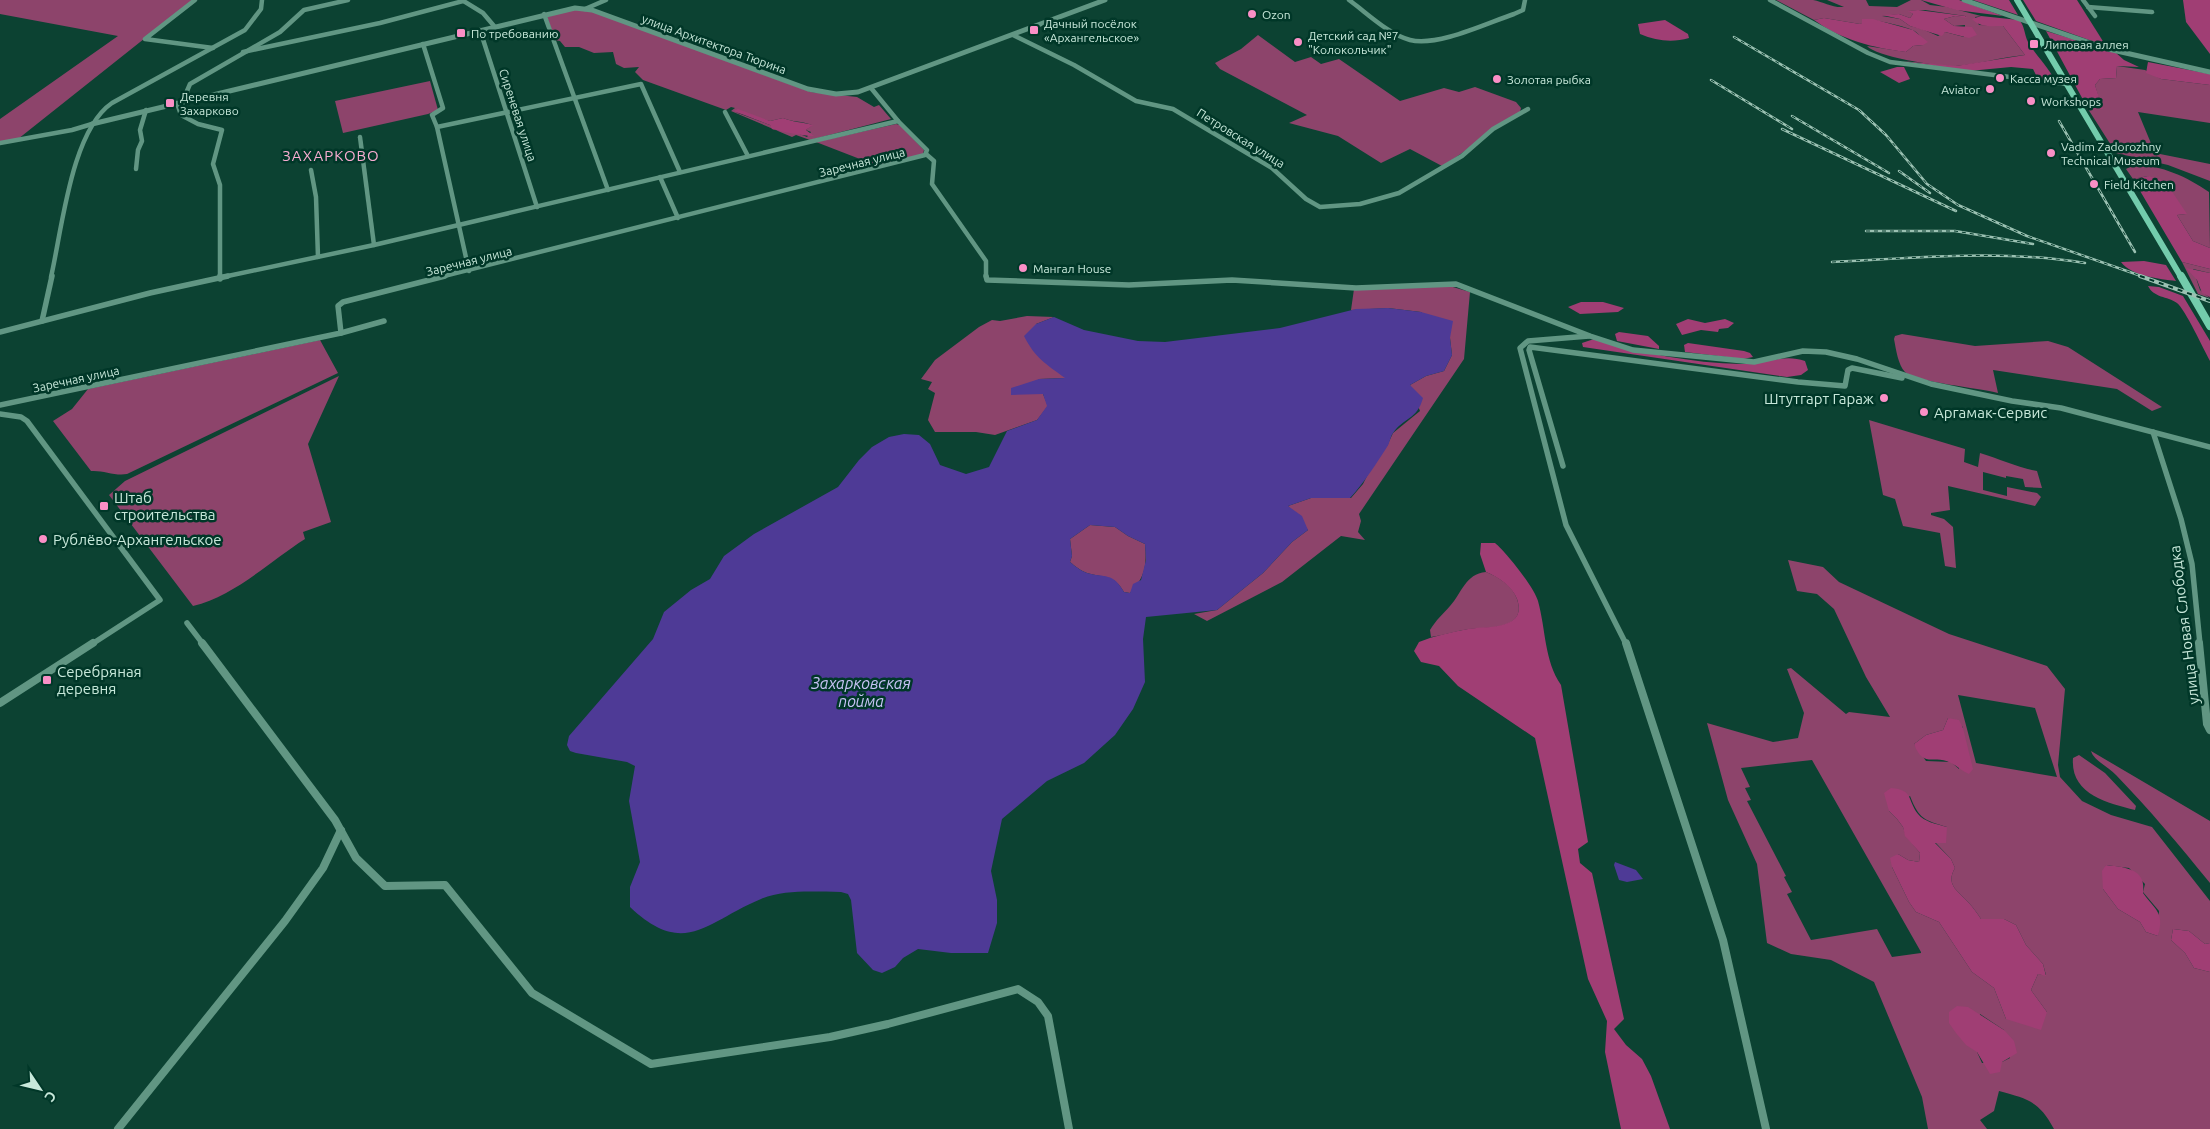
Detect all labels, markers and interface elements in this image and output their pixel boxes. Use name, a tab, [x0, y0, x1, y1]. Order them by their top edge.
marker: Ozon	[1246, 8, 1258, 20]
place label: Ozon	[1262, 8, 1291, 21]
street label: улица Архитектора Тюрина	[640, 12, 788, 76]
place label: Дачный посёлок «Архангельское»	[1044, 17, 1139, 44]
marker: Дачный посёлок «Архангельское»	[1028, 24, 1040, 36]
marker: По требованию	[455, 27, 467, 39]
place label: По требованию	[471, 27, 558, 40]
place label: Детский сад №7 "Колокольчик"	[1308, 29, 1399, 56]
marker: Детский сад №7 "Колокольчик"	[1292, 36, 1304, 48]
marker: Липовая аллея	[2028, 38, 2040, 50]
place label: Липовая аллея	[2044, 38, 2129, 51]
street label: Сиреневая улица	[497, 67, 539, 163]
marker: Касса музея	[1994, 72, 2006, 84]
place label: Касса музея	[2010, 72, 2077, 85]
marker: Золотая рыбка	[1491, 73, 1503, 85]
place label: Золотая рыбка	[1507, 73, 1591, 86]
place label: Aviator	[1941, 83, 1980, 96]
marker: Aviator	[1984, 83, 1996, 95]
place label: Деревня Захарково	[180, 90, 239, 117]
marker: Workshops	[2025, 95, 2037, 107]
place label: Workshops	[2041, 95, 2101, 108]
marker: Деревня Захарково	[164, 97, 176, 109]
street label: Петровская улица	[1195, 106, 1287, 170]
place label: Vadim Zadorozhny Technical Museum	[2061, 140, 2161, 167]
street label: Заречная улица	[818, 145, 906, 179]
district label: ЗАХАРКОВО	[282, 147, 380, 164]
marker: Vadim Zadorozhny Technical Museum	[2045, 147, 2057, 159]
marker: Field Kitchen	[2088, 178, 2100, 190]
place label: Field Kitchen	[2104, 178, 2174, 191]
street label: Заречная улица	[425, 244, 513, 278]
marker: Мангал House	[1017, 262, 1029, 274]
place label: Мангал House	[1033, 262, 1111, 275]
street label: Заречная улица	[32, 363, 120, 395]
place label: Штутгарт Гараж	[1764, 390, 1874, 407]
marker: Штутгарт Гараж	[1878, 392, 1890, 404]
place label: Аргамак-Сервис	[1934, 404, 2047, 421]
marker: Аргамак-Сервис	[1918, 406, 1930, 418]
place label: Штаб строительства	[114, 489, 216, 523]
marker: Штаб строительства	[98, 500, 110, 512]
place label: Рублёво-Архангельское	[53, 531, 222, 548]
marker: Рублёво-Архангельское	[37, 533, 49, 545]
street label: улица Новая Слободка	[2166, 545, 2202, 705]
place label: Серебряная деревня	[57, 663, 142, 697]
marker: Серебряная деревня	[41, 674, 53, 686]
water label: Захарковская пойма	[810, 674, 911, 710]
north arrow	[15, 1064, 65, 1114]
text: С	[42, 1088, 60, 1105]

